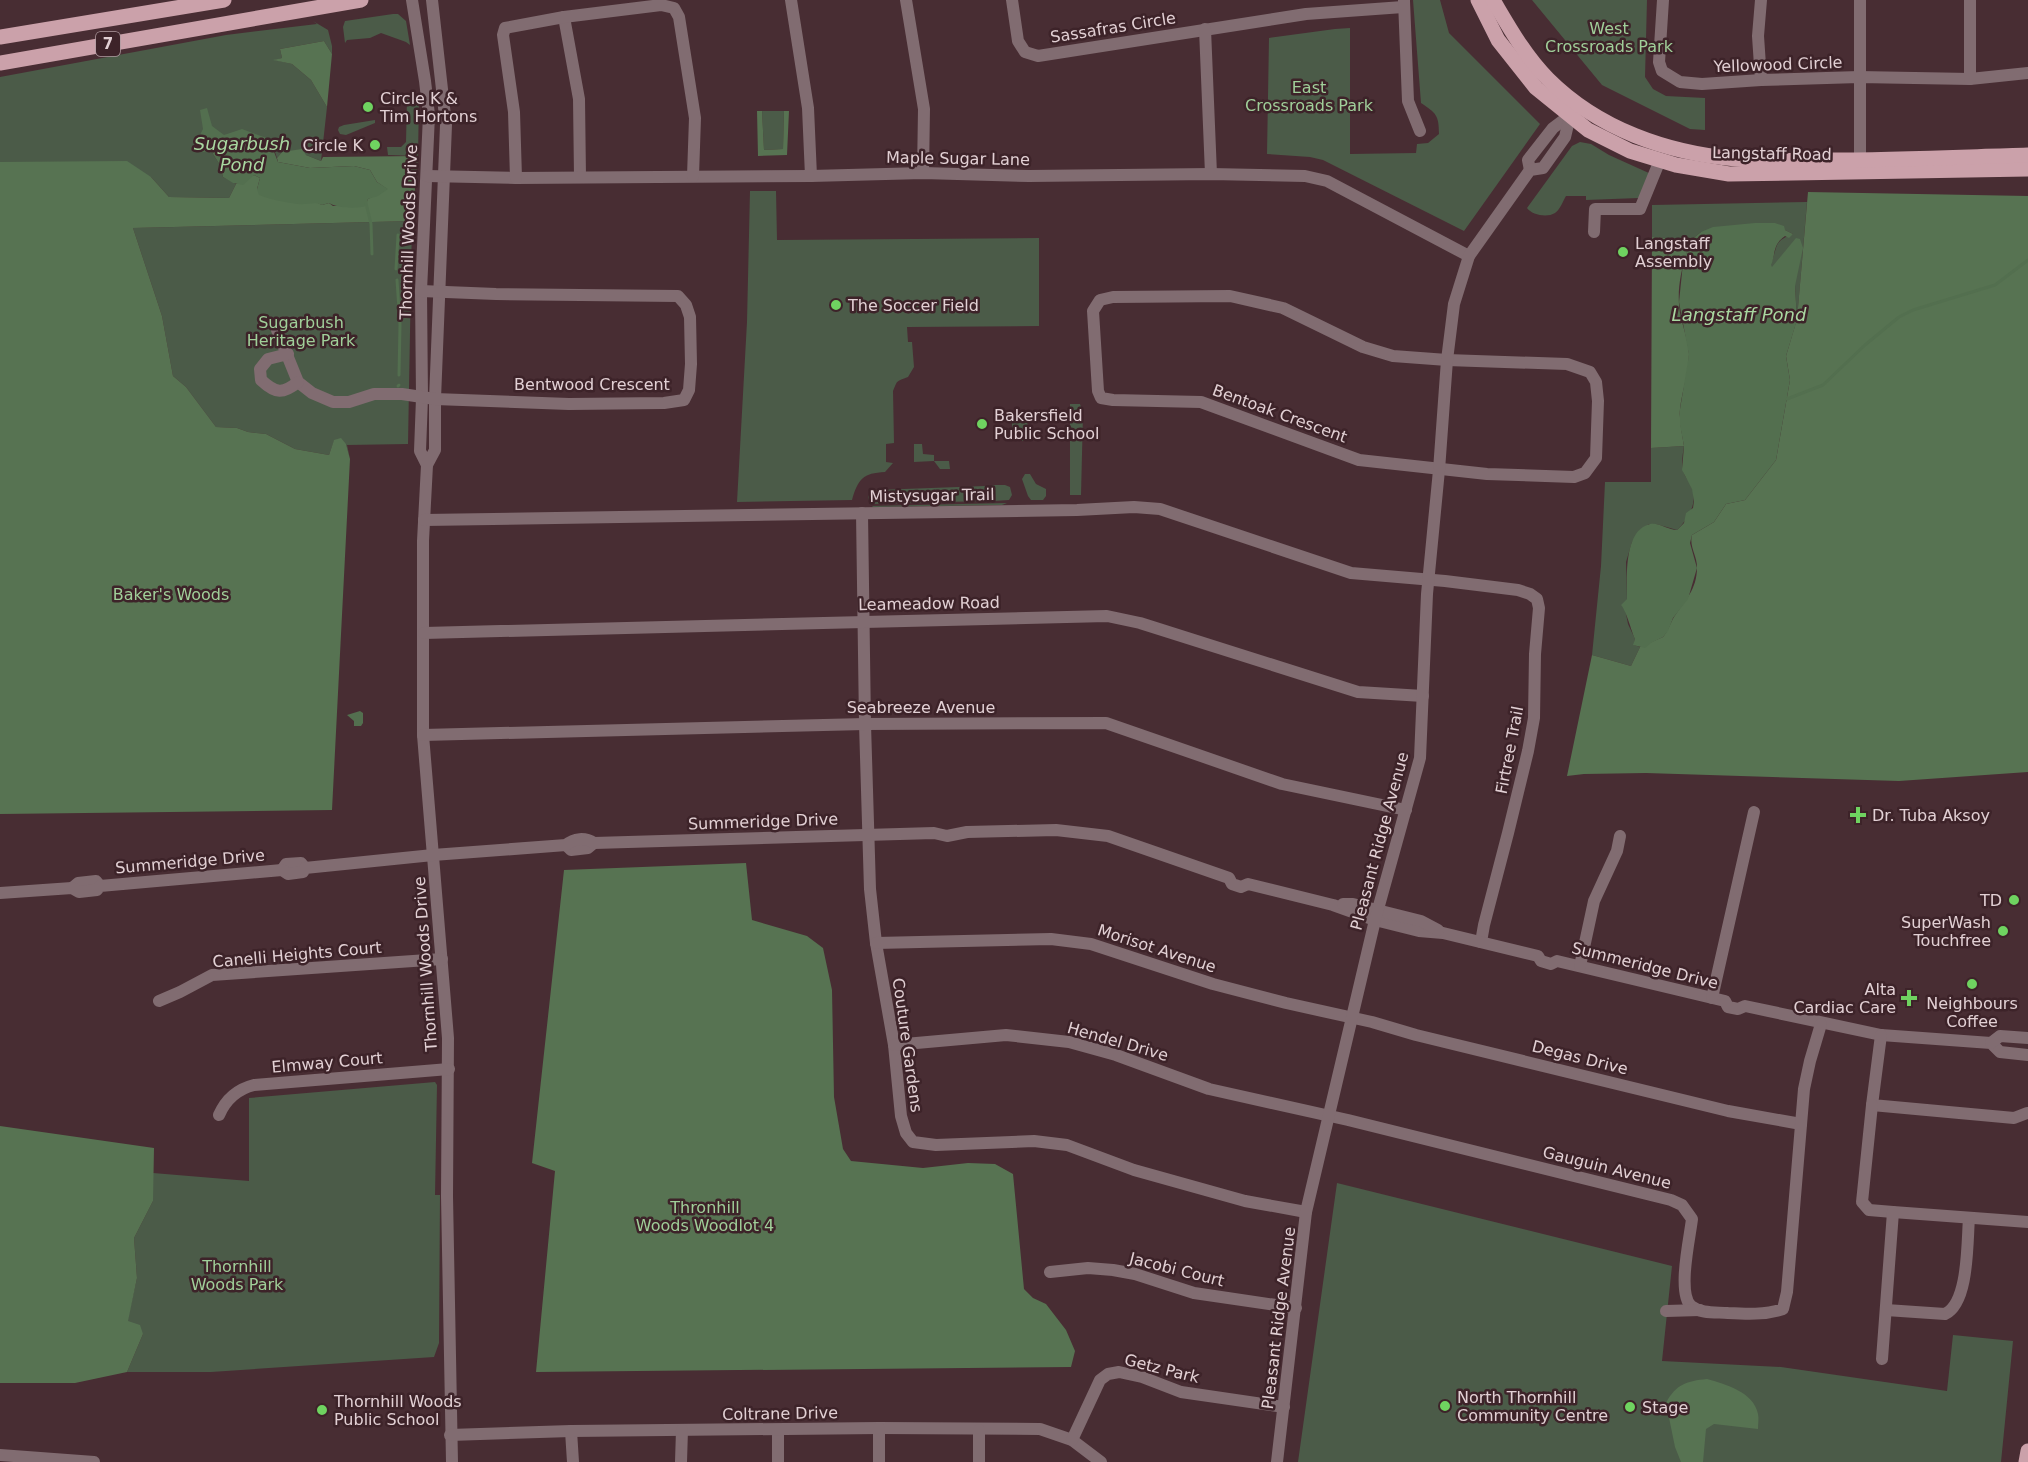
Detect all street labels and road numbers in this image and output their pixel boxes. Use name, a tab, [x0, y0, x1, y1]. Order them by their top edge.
street label: Sassafras Circle	[1049, 8, 1177, 47]
road number: 7	[96, 32, 120, 56]
street label: Yellowood Circle	[1712, 53, 1843, 76]
street label: Langstaff Road	[1712, 143, 1832, 164]
street label: Thornhill Woods Drive	[396, 144, 421, 321]
street label: Maple Sugar Lane	[886, 148, 1030, 169]
street label: Bentwood Crescent	[514, 375, 670, 394]
street label: Bentoak Crescent	[1210, 380, 1350, 447]
street label: Mistysugar Trail	[869, 485, 995, 506]
street label: Leameadow Road	[858, 593, 1000, 614]
street label: Seabreeze Avenue	[847, 698, 995, 717]
street label: Firtree Trail	[1492, 705, 1527, 796]
street label: Pleasant Ridge Avenue	[1347, 750, 1412, 932]
street label: Summeridge Drive	[688, 809, 838, 834]
street label: Summeridge Drive	[114, 845, 266, 878]
street label: Thornhill Woods Drive	[410, 876, 441, 1053]
street label: Morisot Avenue	[1095, 920, 1219, 977]
street label: Canelli Heights Court	[212, 938, 382, 971]
street label: Summeridge Drive	[1570, 938, 1720, 993]
street label: Couture Gardens	[889, 977, 926, 1114]
street label: Hendel Drive	[1065, 1018, 1171, 1065]
street label: Degas Drive	[1530, 1036, 1630, 1079]
street label: Elmway Court	[271, 1048, 383, 1077]
street label: Gauguin Avenue	[1541, 1142, 1673, 1193]
street label: Pleasant Ridge Avenue	[1258, 1226, 1299, 1410]
street label: Jacobi Court	[1127, 1248, 1226, 1290]
street label: Getz Park	[1122, 1350, 1202, 1387]
street label: Coltrane Drive	[722, 1403, 838, 1424]

